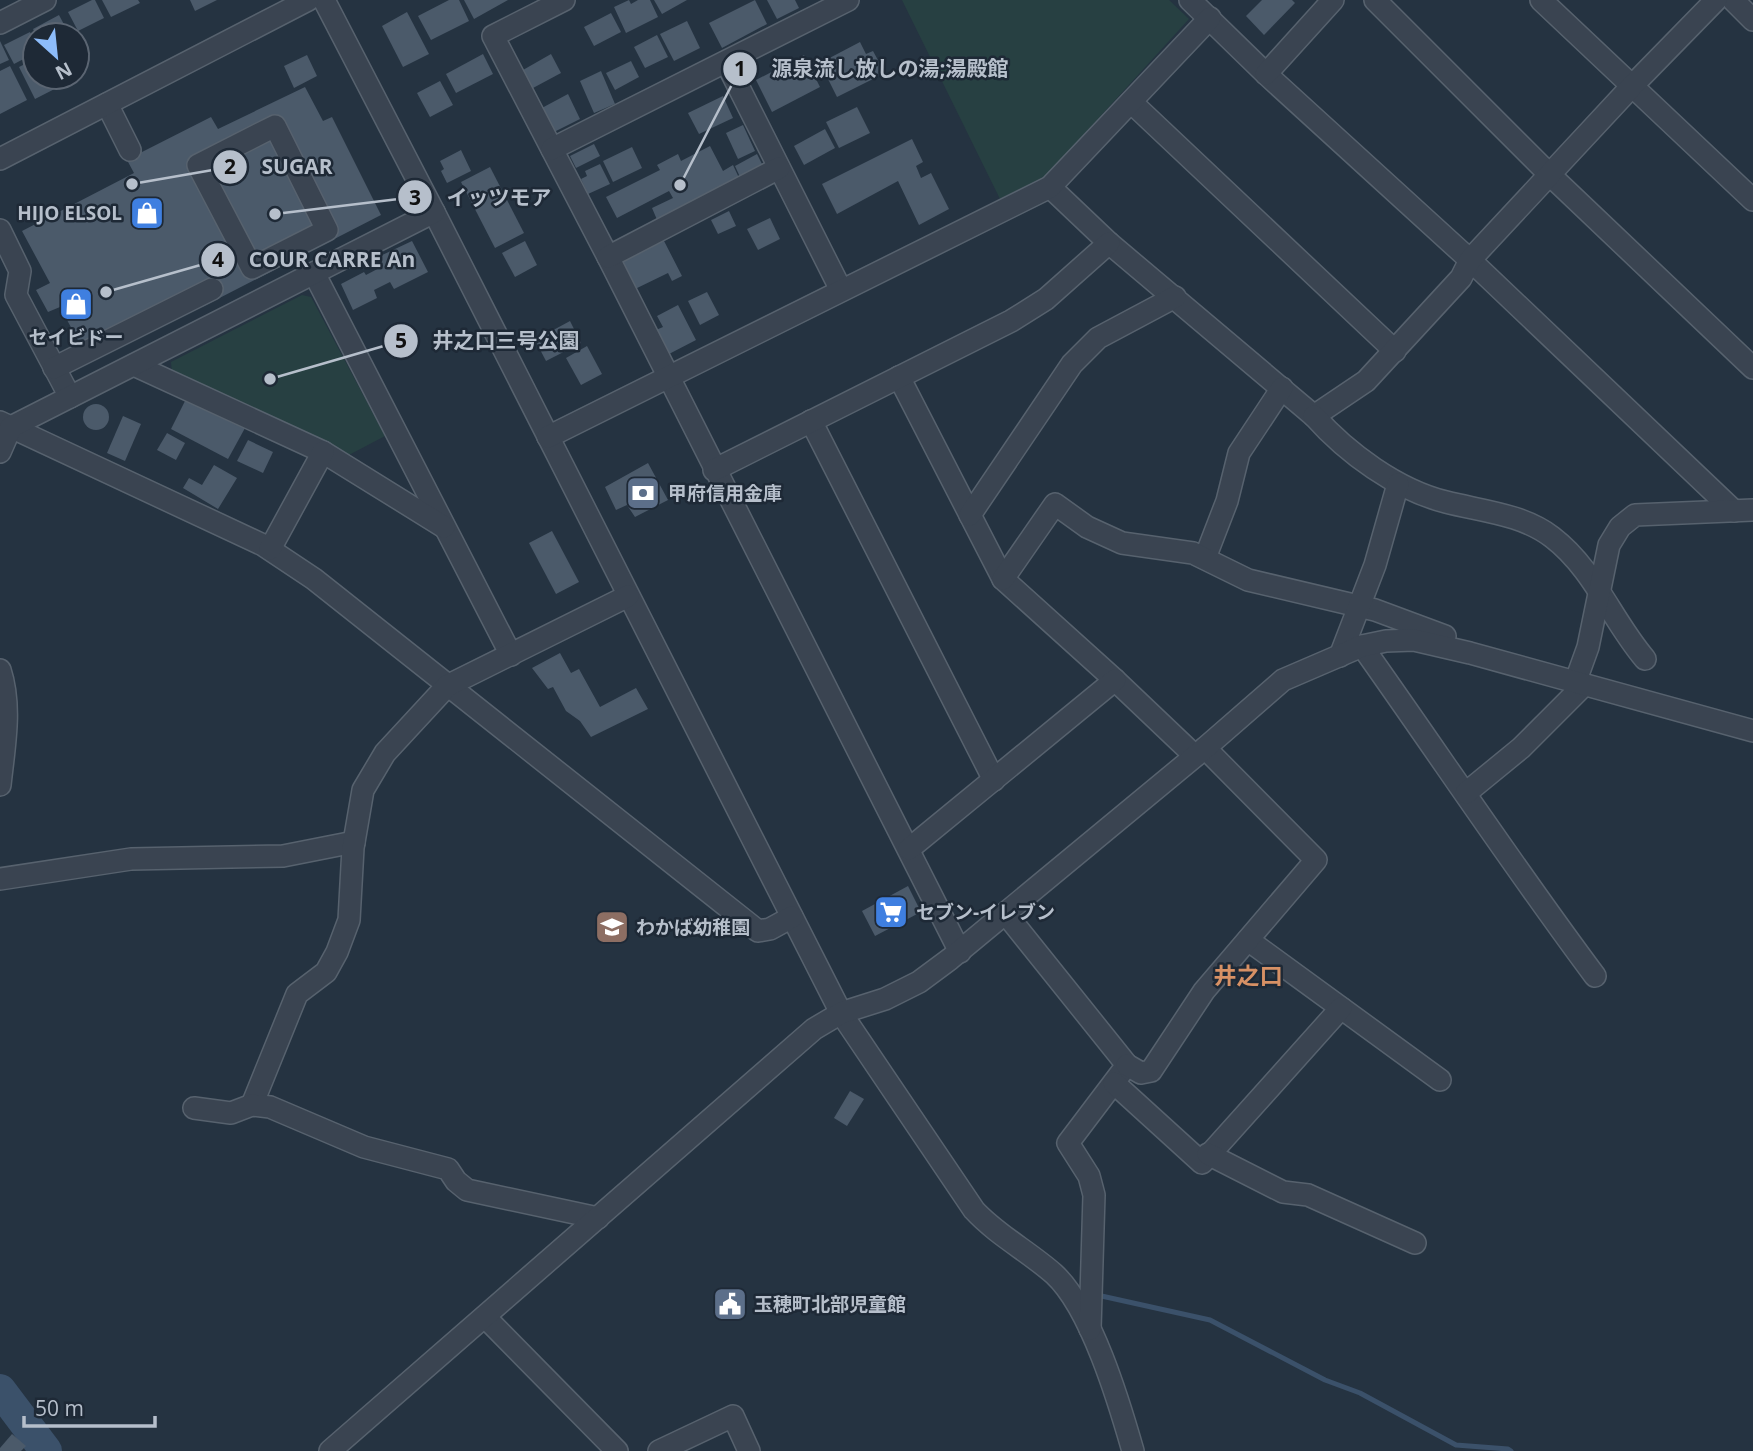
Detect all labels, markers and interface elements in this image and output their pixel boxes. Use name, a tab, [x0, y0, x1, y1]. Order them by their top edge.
north arrow	[21, 21, 91, 91]
callout: 源泉流し放しの湯;湯殿館	[722, 48, 1022, 90]
text: 1	[734, 54, 746, 82]
text: 源泉流し放しの湯;湯殿館	[772, 54, 1009, 82]
text: N	[51, 56, 77, 86]
callout: SUGAR	[212, 146, 346, 188]
text: 2	[224, 152, 236, 180]
text: SUGAR	[262, 152, 333, 180]
callout: イッツモア	[397, 176, 565, 218]
text: 3	[409, 183, 421, 211]
text: イッツモア	[447, 183, 552, 211]
shop icon: HIJO ELSOL	[128, 194, 166, 232]
place label: HIJO ELSOL	[17, 200, 122, 226]
callout: COUR CARRE An	[200, 239, 430, 281]
text: 4	[212, 245, 224, 273]
text: COUR CARRE An	[249, 245, 415, 273]
shop icon: セイビドー	[57, 285, 95, 323]
callout: 井之口三号公園	[384, 320, 594, 362]
place label: セイビドー	[28, 324, 124, 350]
text: 5	[395, 326, 407, 354]
text: 井之口三号公園	[433, 326, 580, 354]
bank icon: 甲府信用金庫	[624, 474, 662, 512]
place label: 甲府信用金庫	[668, 480, 782, 506]
supermarket icon: セブン-イレブン	[872, 893, 910, 931]
place label: セブン-イレブン	[916, 899, 1055, 925]
school or university icon: わかば幼稚園	[593, 908, 631, 946]
place label: わかば幼稚園	[636, 914, 750, 940]
district label: 井之口	[1214, 959, 1283, 991]
public building icon: 玉穂町北部児童館	[711, 1285, 749, 1323]
place label: 玉穂町北部児童館	[754, 1291, 906, 1317]
scale bar	[24, 1384, 156, 1428]
text: 50 m	[35, 1394, 84, 1422]

